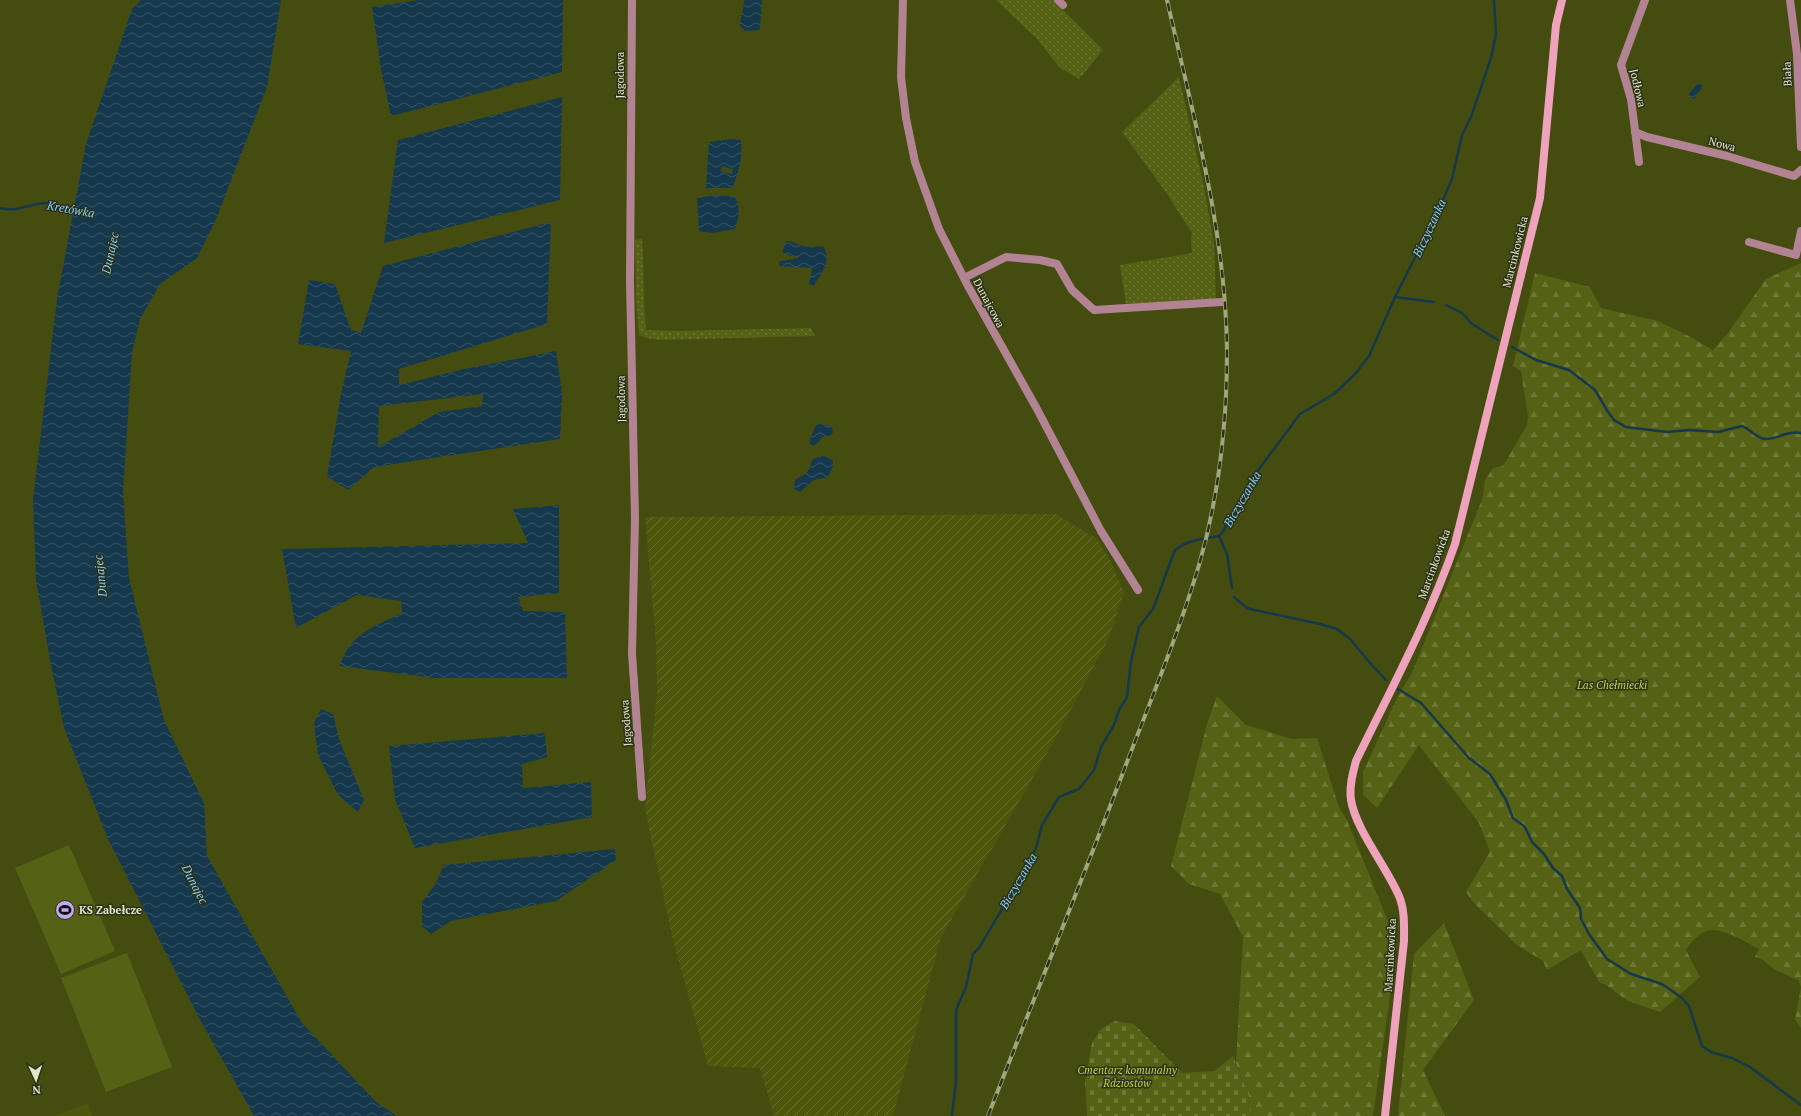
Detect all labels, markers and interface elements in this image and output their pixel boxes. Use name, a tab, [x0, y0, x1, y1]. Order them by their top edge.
street label: Jagodowa	[613, 51, 627, 98]
street label: Biała	[1780, 61, 1794, 87]
street label: Jodłowa	[1627, 67, 1649, 109]
street label: Nowa	[1707, 134, 1738, 154]
water label: Kretówka	[45, 197, 96, 221]
water label: Biczyczanka	[1409, 197, 1449, 260]
street label: Marcinkowicka	[1499, 214, 1531, 289]
water label: Dunajec	[98, 230, 122, 276]
street label: Dunajcowa	[970, 276, 1008, 330]
street label: Jagodowa	[614, 375, 628, 423]
water label: Biczyczanka	[1220, 468, 1264, 530]
street label: Marcinkowicka	[1415, 527, 1453, 601]
water label: Dunajec	[90, 553, 110, 599]
park label: Las Chełmiecki	[1576, 678, 1647, 692]
street label: Jagodowa	[617, 699, 635, 747]
water label: Biczyczanka	[996, 850, 1040, 912]
water label: Dunajec	[178, 861, 212, 907]
sports icon: KS Zabełcze	[54, 899, 76, 921]
place label: KS Zabełcze	[79, 903, 142, 917]
street label: Marcinkowicka	[1381, 918, 1399, 992]
north arrow	[16, 1060, 56, 1100]
park label: Cmentarz komunalny Rdziostów	[1077, 1063, 1178, 1090]
text: N	[31, 1083, 41, 1097]

